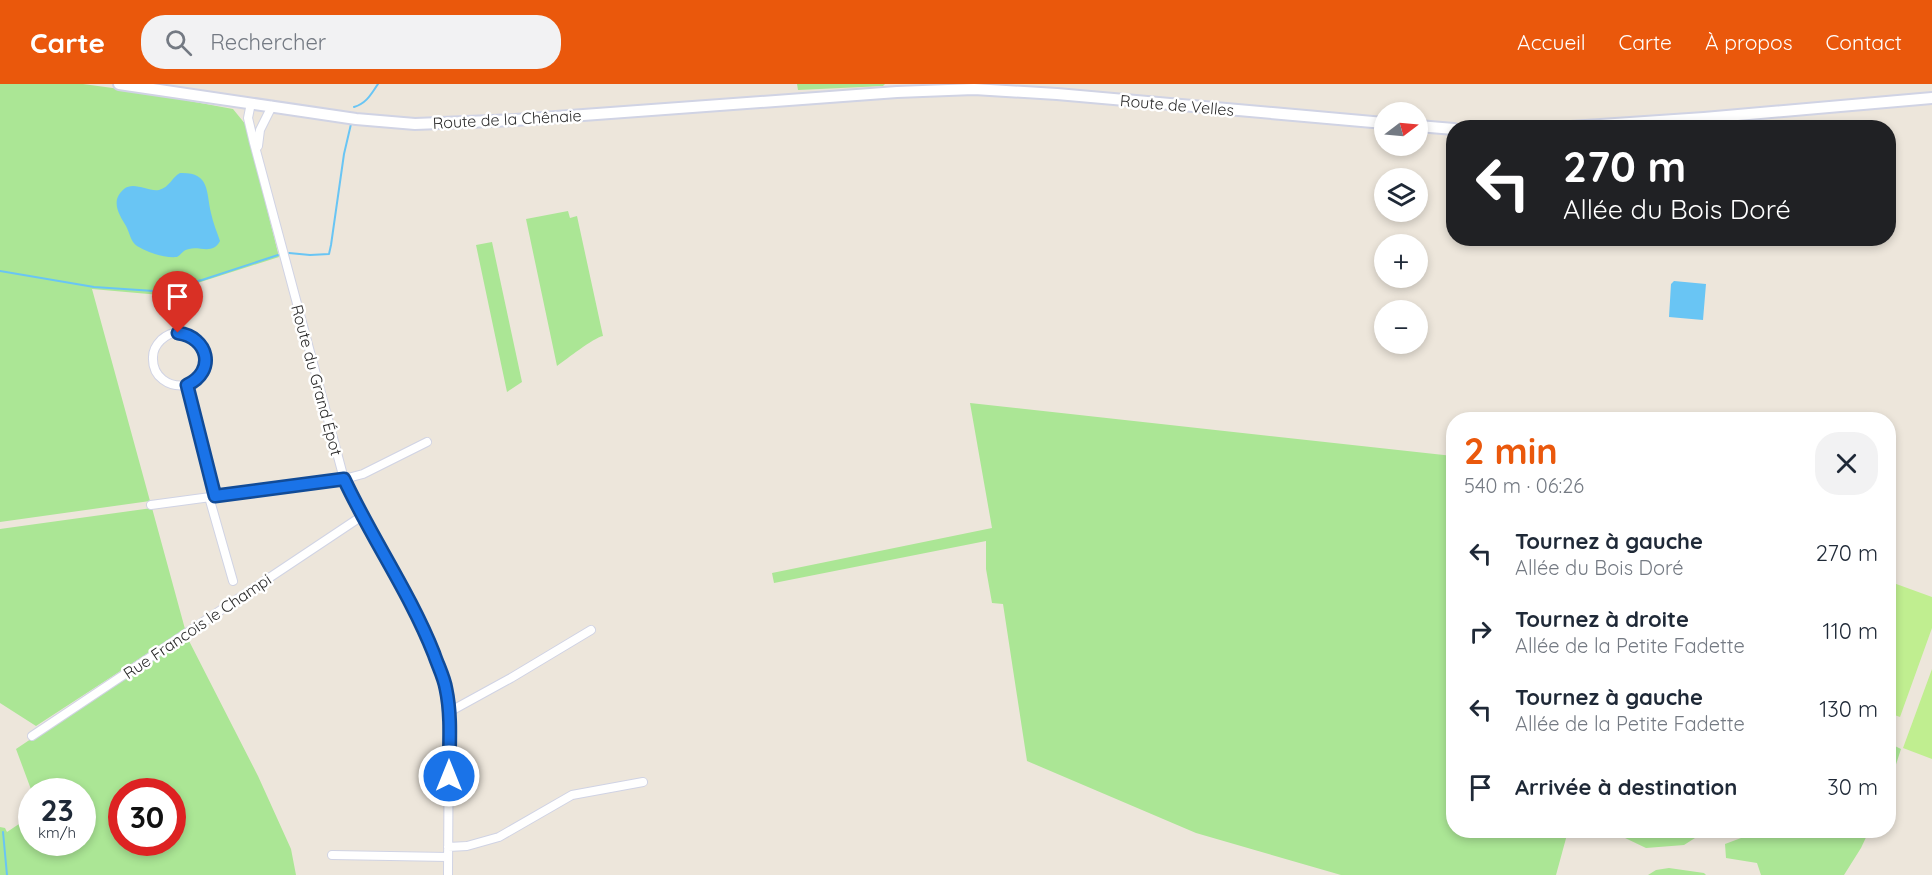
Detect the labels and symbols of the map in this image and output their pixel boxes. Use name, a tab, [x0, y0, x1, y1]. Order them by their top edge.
street label: Route de Velles	[1119, 90, 1235, 120]
north arrow	[1374, 102, 1428, 156]
street label: Route de la Chênaie	[432, 105, 582, 133]
pin	[152, 271, 203, 333]
street label: Route du Grand Épot	[287, 302, 347, 458]
street label: Rue Francois le Champi	[119, 569, 275, 683]
position arrow	[417, 744, 481, 808]
speed limit sign: 30	[108, 778, 186, 856]

